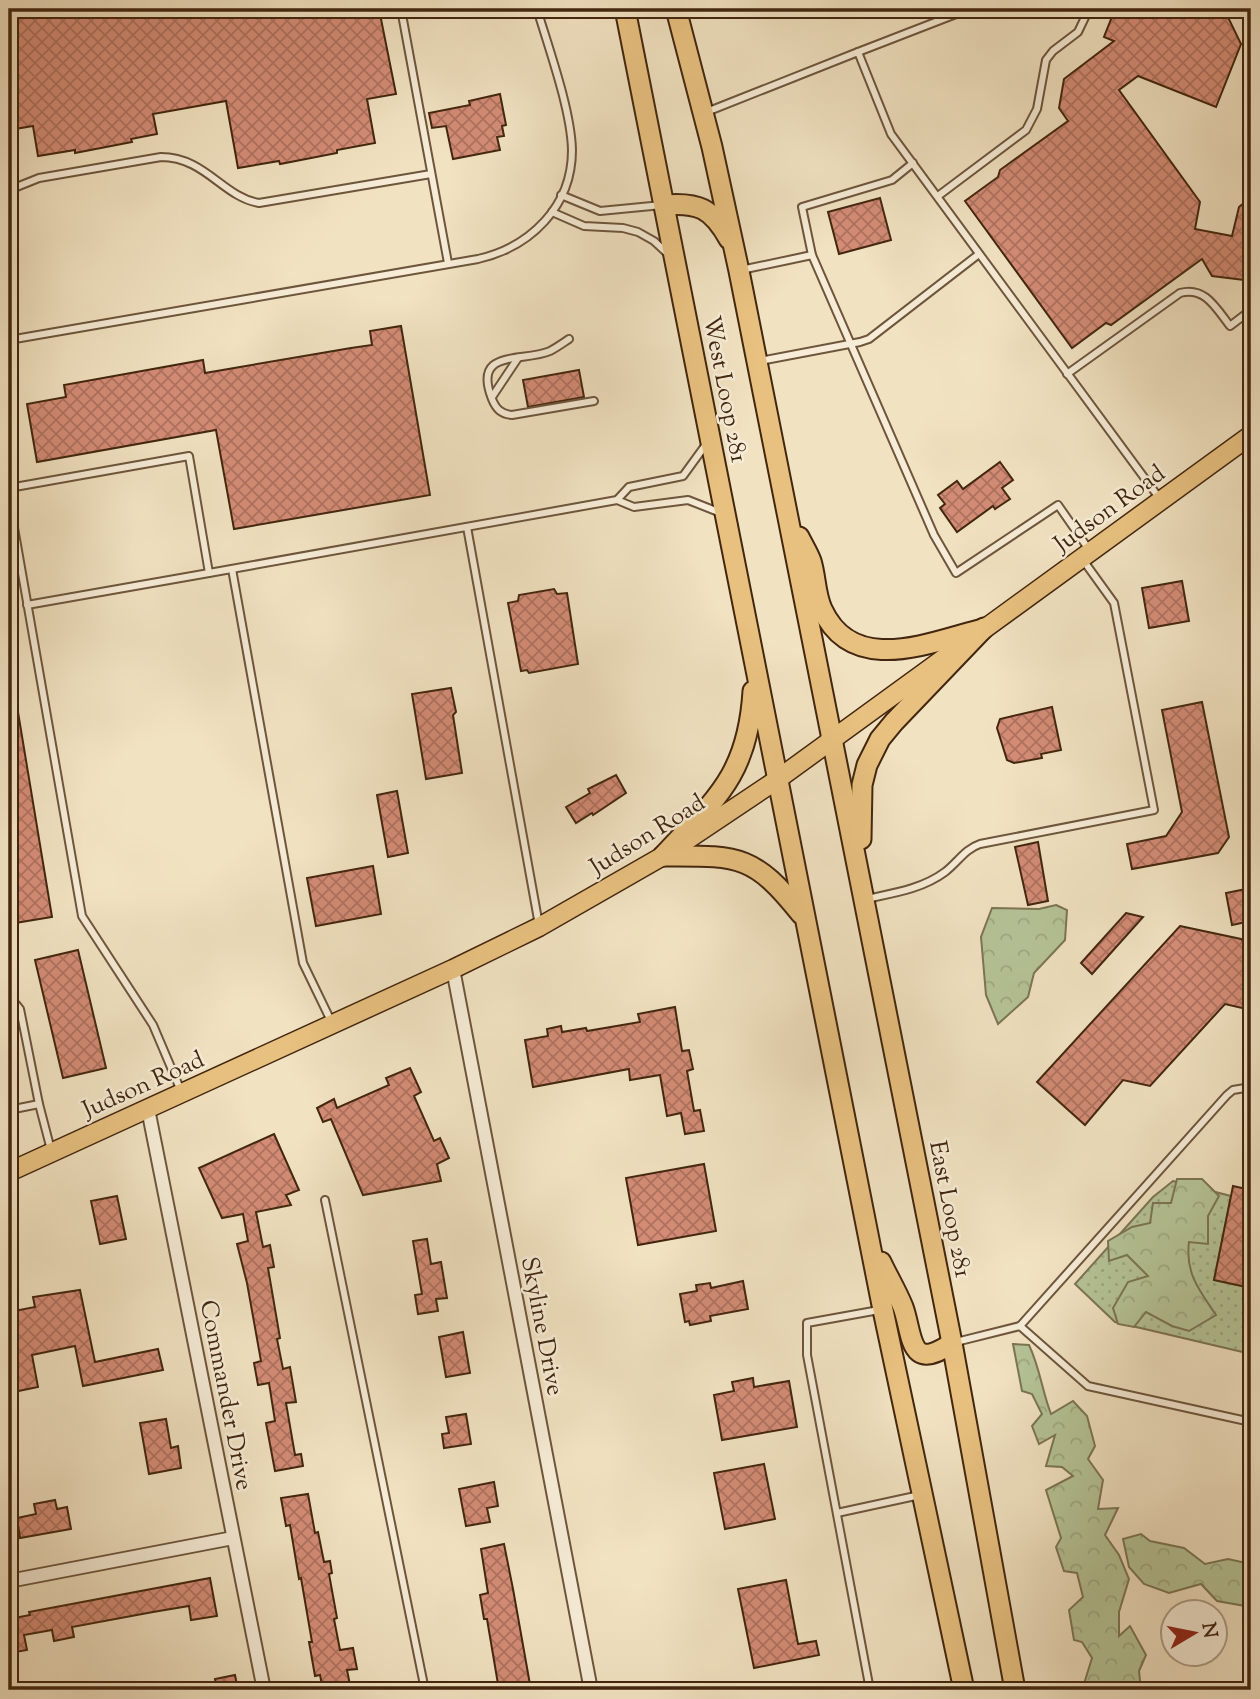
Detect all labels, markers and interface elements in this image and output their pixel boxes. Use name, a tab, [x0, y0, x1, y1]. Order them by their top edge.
street label: West Loop 281	[693, 313, 755, 466]
street label: Judson Road	[1046, 457, 1173, 563]
street label: Judson Road	[582, 787, 713, 886]
street label: Judson Road	[76, 1044, 211, 1129]
street label: East Loop 281	[919, 1138, 979, 1281]
street label: Skyline Drive	[511, 1254, 571, 1399]
street label: Commander Drive	[190, 1297, 260, 1493]
north arrow	[1158, 1598, 1228, 1668]
text: N	[1194, 1621, 1223, 1640]

